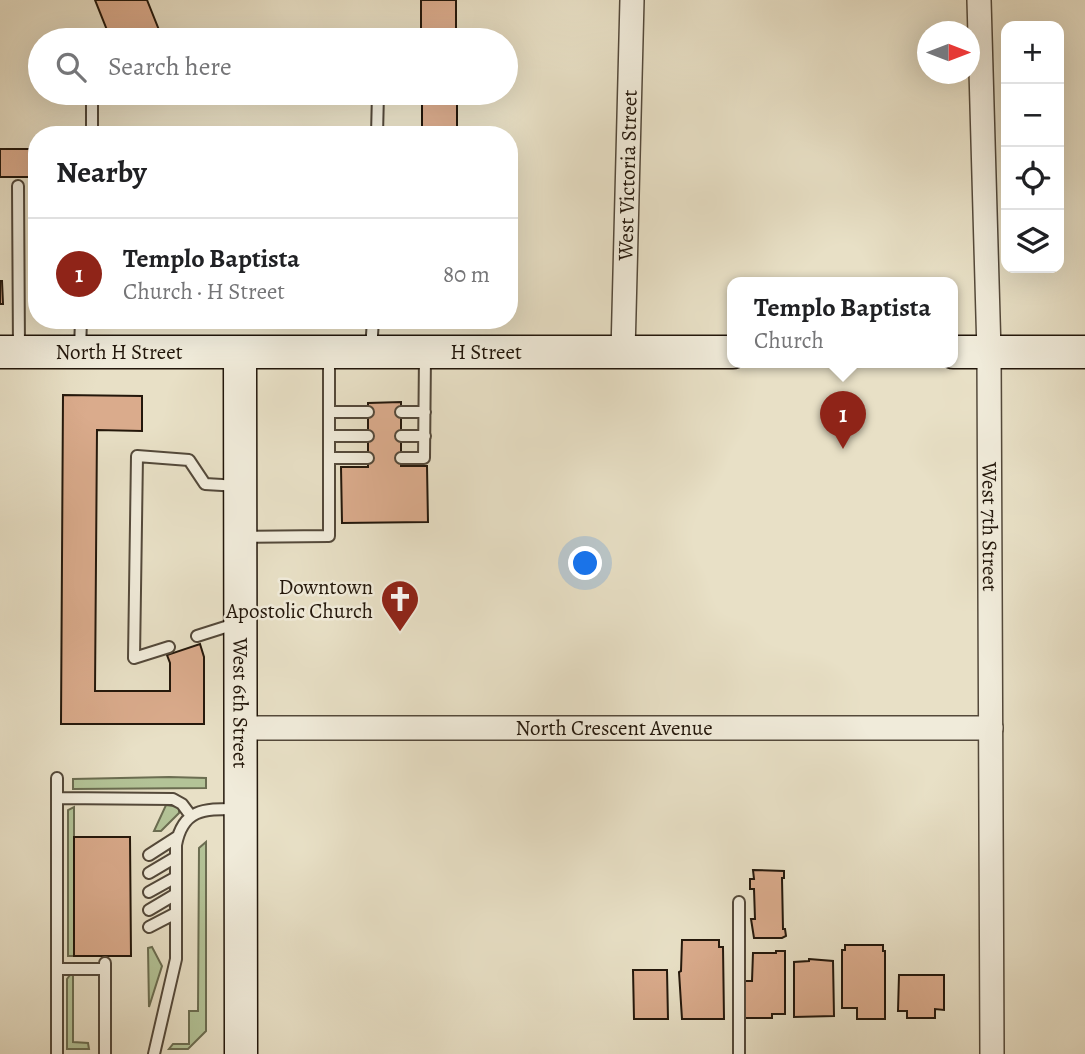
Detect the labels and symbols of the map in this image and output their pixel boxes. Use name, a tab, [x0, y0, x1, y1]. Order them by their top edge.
north arrow	[917, 21, 980, 84]
street label: West Victoria Street	[611, 89, 644, 262]
street label: North H Street	[55, 338, 183, 366]
street label: H Street	[450, 338, 522, 366]
pin: 1	[820, 391, 866, 449]
street label: West 7th Street	[975, 461, 1004, 592]
your location	[568, 546, 602, 580]
place label: Downtown Apostolic Church	[225, 573, 373, 625]
church icon: Downtown Apostolic Church	[379, 578, 421, 633]
street label: West 6th Street	[226, 637, 255, 768]
street label: North Crescent Avenue	[515, 714, 713, 742]

